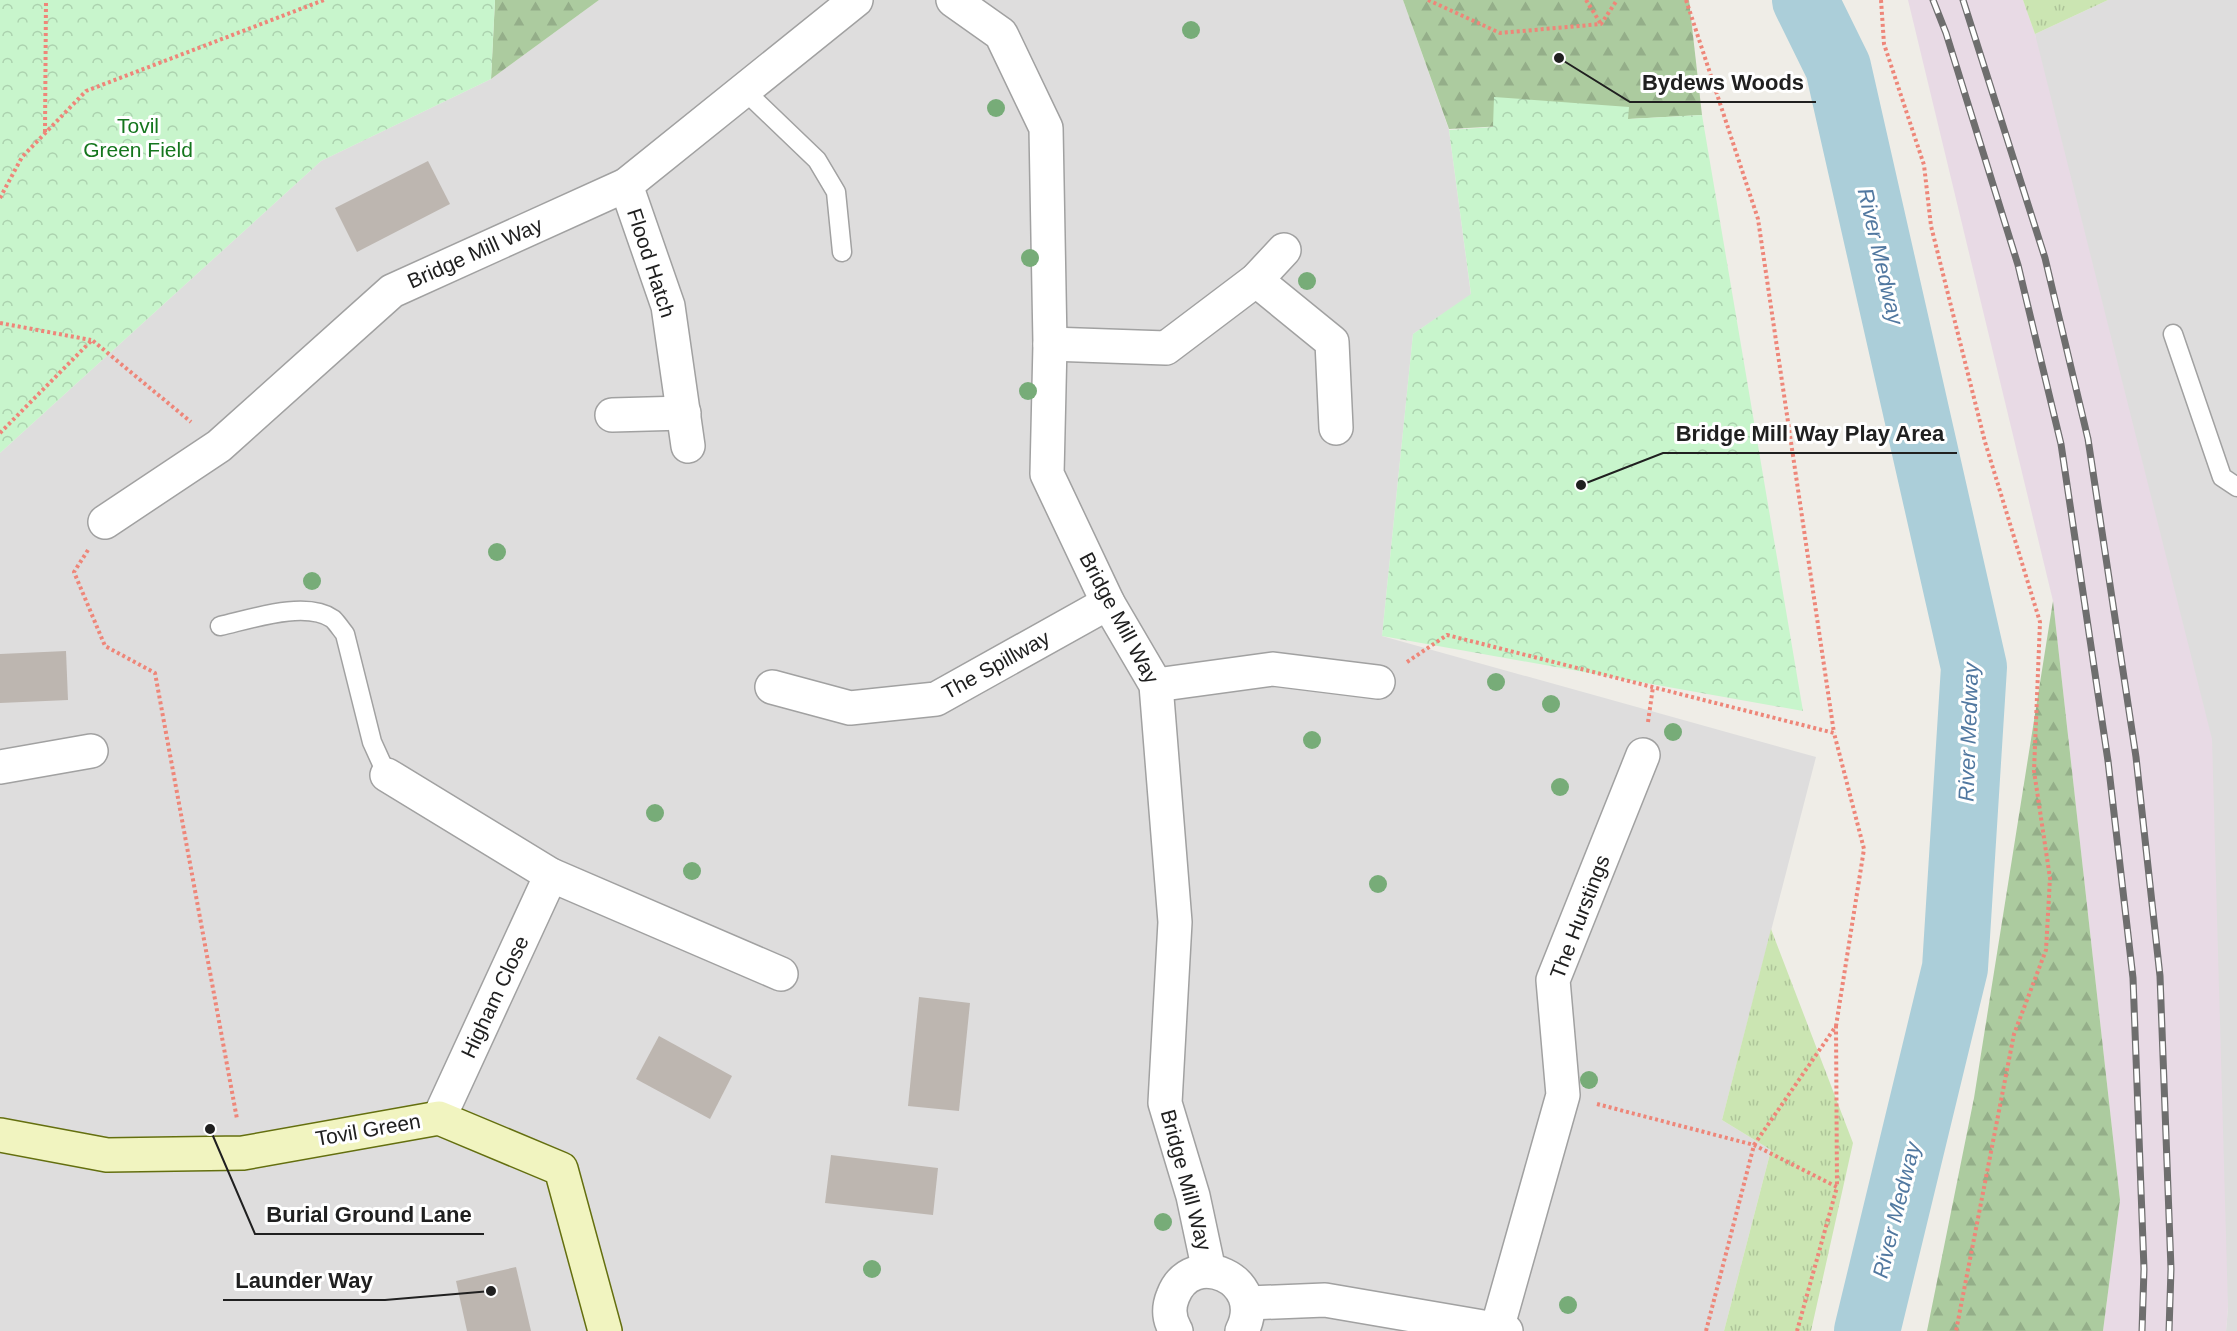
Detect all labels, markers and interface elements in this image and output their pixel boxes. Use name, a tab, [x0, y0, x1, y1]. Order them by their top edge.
callout: Bydews Woods	[1630, 62, 1816, 102]
text: Bydews Woods	[1642, 70, 1804, 95]
park label: Tovil Green Field	[83, 114, 193, 161]
water label: River Medway	[1853, 185, 1909, 329]
street label: Flood Hatch	[623, 205, 680, 320]
street label: Bridge Mill Way	[404, 212, 546, 293]
callout: Bridge Mill Way Play Area	[1663, 413, 1957, 453]
text: Bridge Mill Way Play Area	[1676, 421, 1945, 446]
street label: Bridge Mill Way	[1075, 548, 1164, 688]
street label: The Spillway	[938, 625, 1054, 703]
water label: River Medway	[1954, 660, 1983, 802]
street label: The Hurstings	[1545, 852, 1614, 982]
street label: Higham Close	[456, 932, 533, 1061]
street label: Bridge Mill Way	[1157, 1107, 1216, 1253]
street label: Tovil Green	[314, 1109, 422, 1150]
water label: River Medway	[1867, 1138, 1926, 1281]
callout: Burial Ground Lane	[255, 1194, 484, 1234]
text: Burial Ground Lane	[266, 1202, 472, 1227]
callout: Launder Way	[223, 1260, 385, 1300]
text: Launder Way	[235, 1268, 373, 1293]

